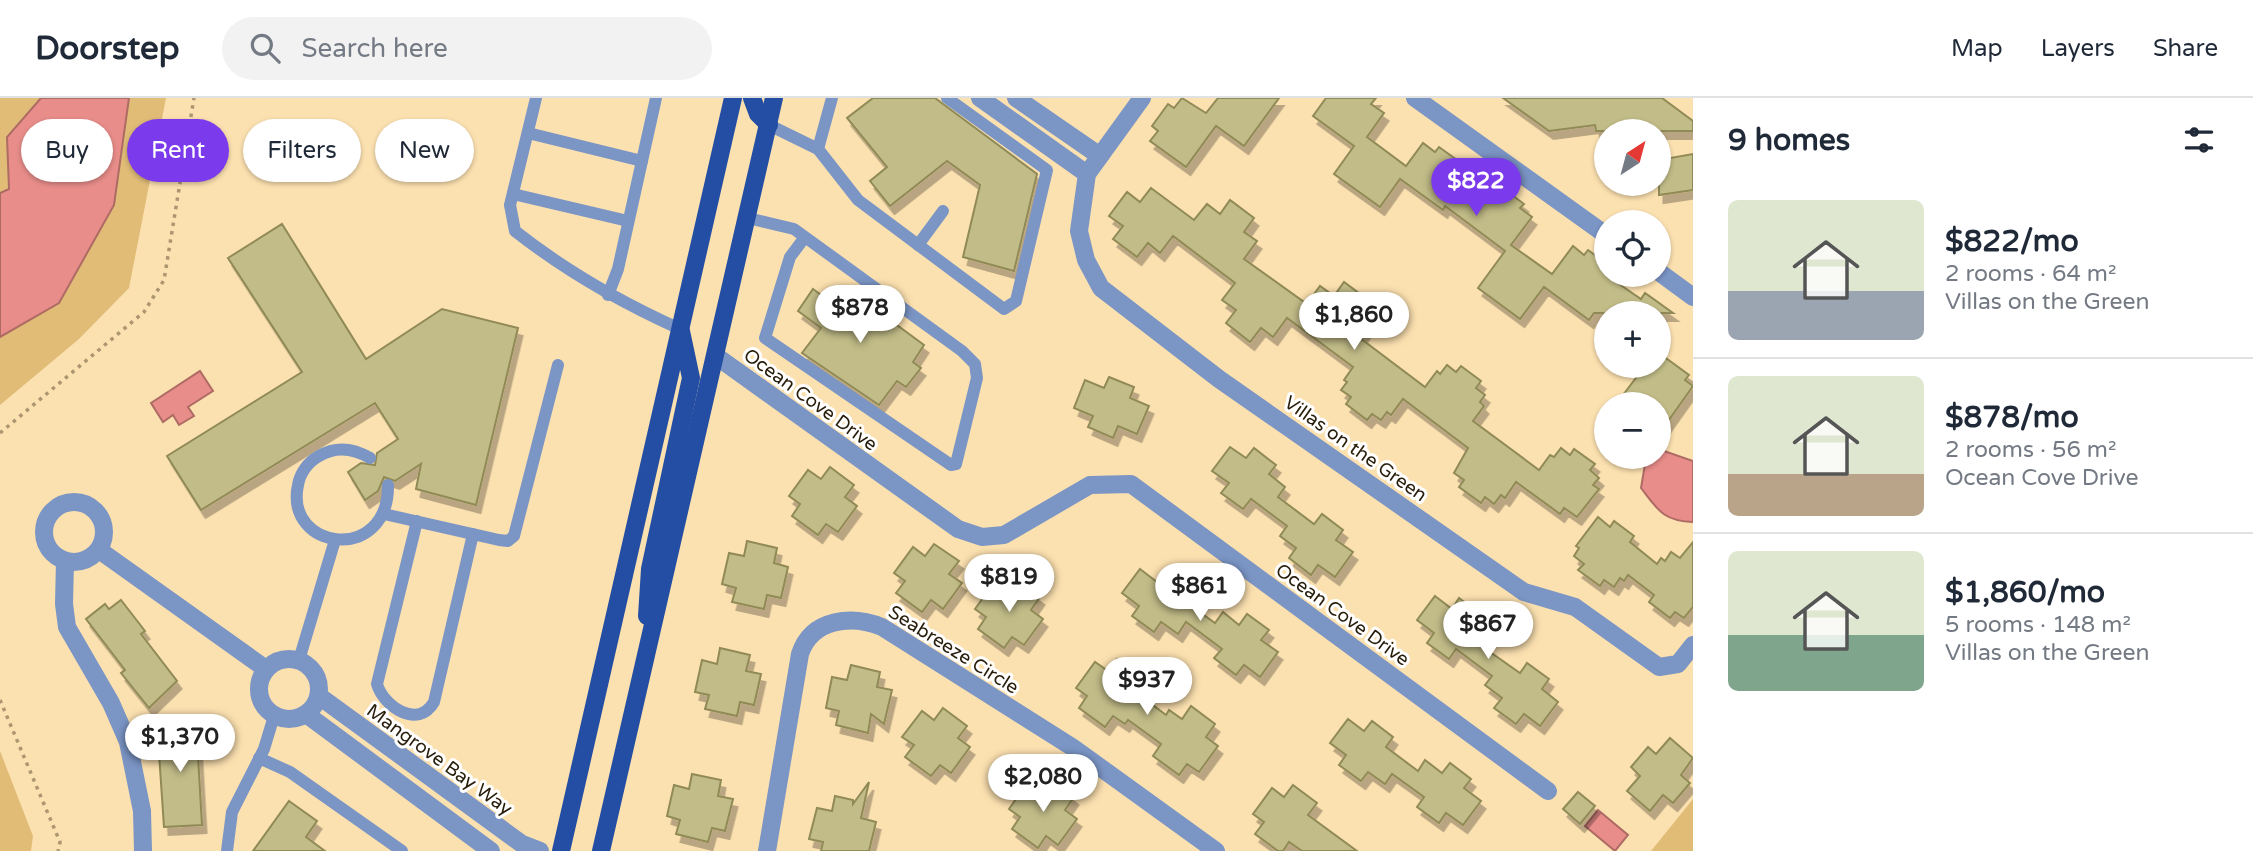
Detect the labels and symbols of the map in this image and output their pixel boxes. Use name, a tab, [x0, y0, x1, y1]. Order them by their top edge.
north arrow	[1594, 119, 1671, 196]
pin: $822	[1435, 158, 1517, 218]
pin: $878	[819, 286, 901, 345]
pin: $1,860	[1297, 292, 1411, 352]
street label: Ocean Cove Drive	[739, 344, 882, 456]
street label: Villas on the Green	[1280, 391, 1431, 506]
pin: $819	[968, 554, 1050, 614]
street label: Ocean Cove Drive	[1271, 559, 1414, 671]
pin: $861	[1159, 564, 1241, 623]
street label: Seabreeze Circle	[884, 601, 1023, 699]
pin: $867	[1447, 602, 1529, 661]
pin: $937	[1106, 658, 1188, 717]
street label: Mangrove Bay Way	[362, 700, 517, 820]
pin: $1,370	[123, 714, 237, 774]
pin: $2,080	[986, 754, 1100, 814]

